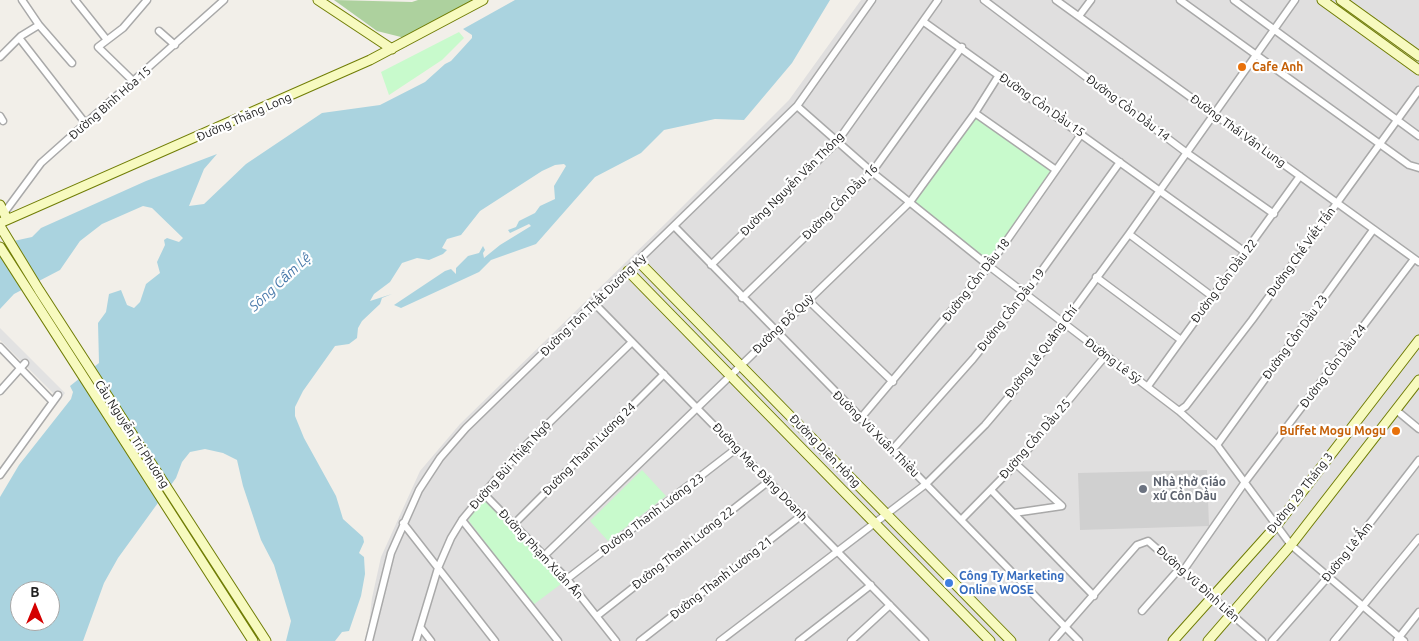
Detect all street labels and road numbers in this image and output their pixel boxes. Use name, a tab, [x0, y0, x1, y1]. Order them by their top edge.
street label: Đường Bình Hòa 15	[66, 63, 154, 143]
street label: Đường Cồn Dầu 15	[996, 70, 1088, 140]
street label: Đường Cồn Dầu 14	[1083, 72, 1173, 144]
street label: Đường Thăng Long	[194, 90, 294, 144]
street label: Đường Thái Văn Lung	[1187, 92, 1289, 170]
street label: Đường Nguyễn Văn Thông	[737, 129, 847, 239]
street label: Đường Cồn Dầu 16	[799, 161, 881, 243]
street label: Đường Chế Viết Tấn	[1264, 204, 1338, 300]
street label: Đường Cồn Dầu 18	[939, 236, 1013, 324]
street label: Đường Cồn Dầu 22	[1188, 236, 1260, 326]
street label: Đường Tôn Thất Dương Kỵ	[537, 251, 649, 359]
street label: Đường Cồn Dầu 19	[974, 266, 1048, 354]
street label: Đường Đỗ Quỳ	[749, 291, 817, 357]
street label: Đường Cồn Dầu 23	[1259, 292, 1331, 382]
street label: Đường Lê Quảng Chí	[1002, 303, 1080, 401]
street label: Đường Cồn Dầu 24	[1297, 321, 1369, 411]
street label: Đường Lê Sỹ	[1082, 335, 1144, 387]
street label: Cầu Nguyễn Tri Phương	[92, 377, 172, 491]
street label: Đường Vũ Xuân Thiều	[830, 388, 922, 480]
street label: Đường Cồn Dầu 25	[996, 396, 1074, 482]
street label: Đường Thanh Lương 24	[539, 399, 639, 499]
street label: Đường Diên Hồng	[786, 411, 864, 491]
street label: Đường Bùi Thiện Ngộ	[466, 418, 554, 512]
street label: Đường Mạc Đăng Doanh	[709, 420, 811, 524]
street label: Đường 29 Tháng 3	[1264, 450, 1336, 536]
street label: Đường Thanh Lương 23	[597, 470, 707, 558]
street label: Đường Thanh Lương 22	[629, 504, 737, 592]
street label: Đường Phạm Xuân Ẩn	[496, 506, 586, 602]
street label: Đường Lê Ấm	[1318, 519, 1376, 585]
street label: Đường Thanh Lương 21	[667, 534, 775, 622]
street label: Đường Vũ Đình Liên	[1153, 543, 1243, 625]

